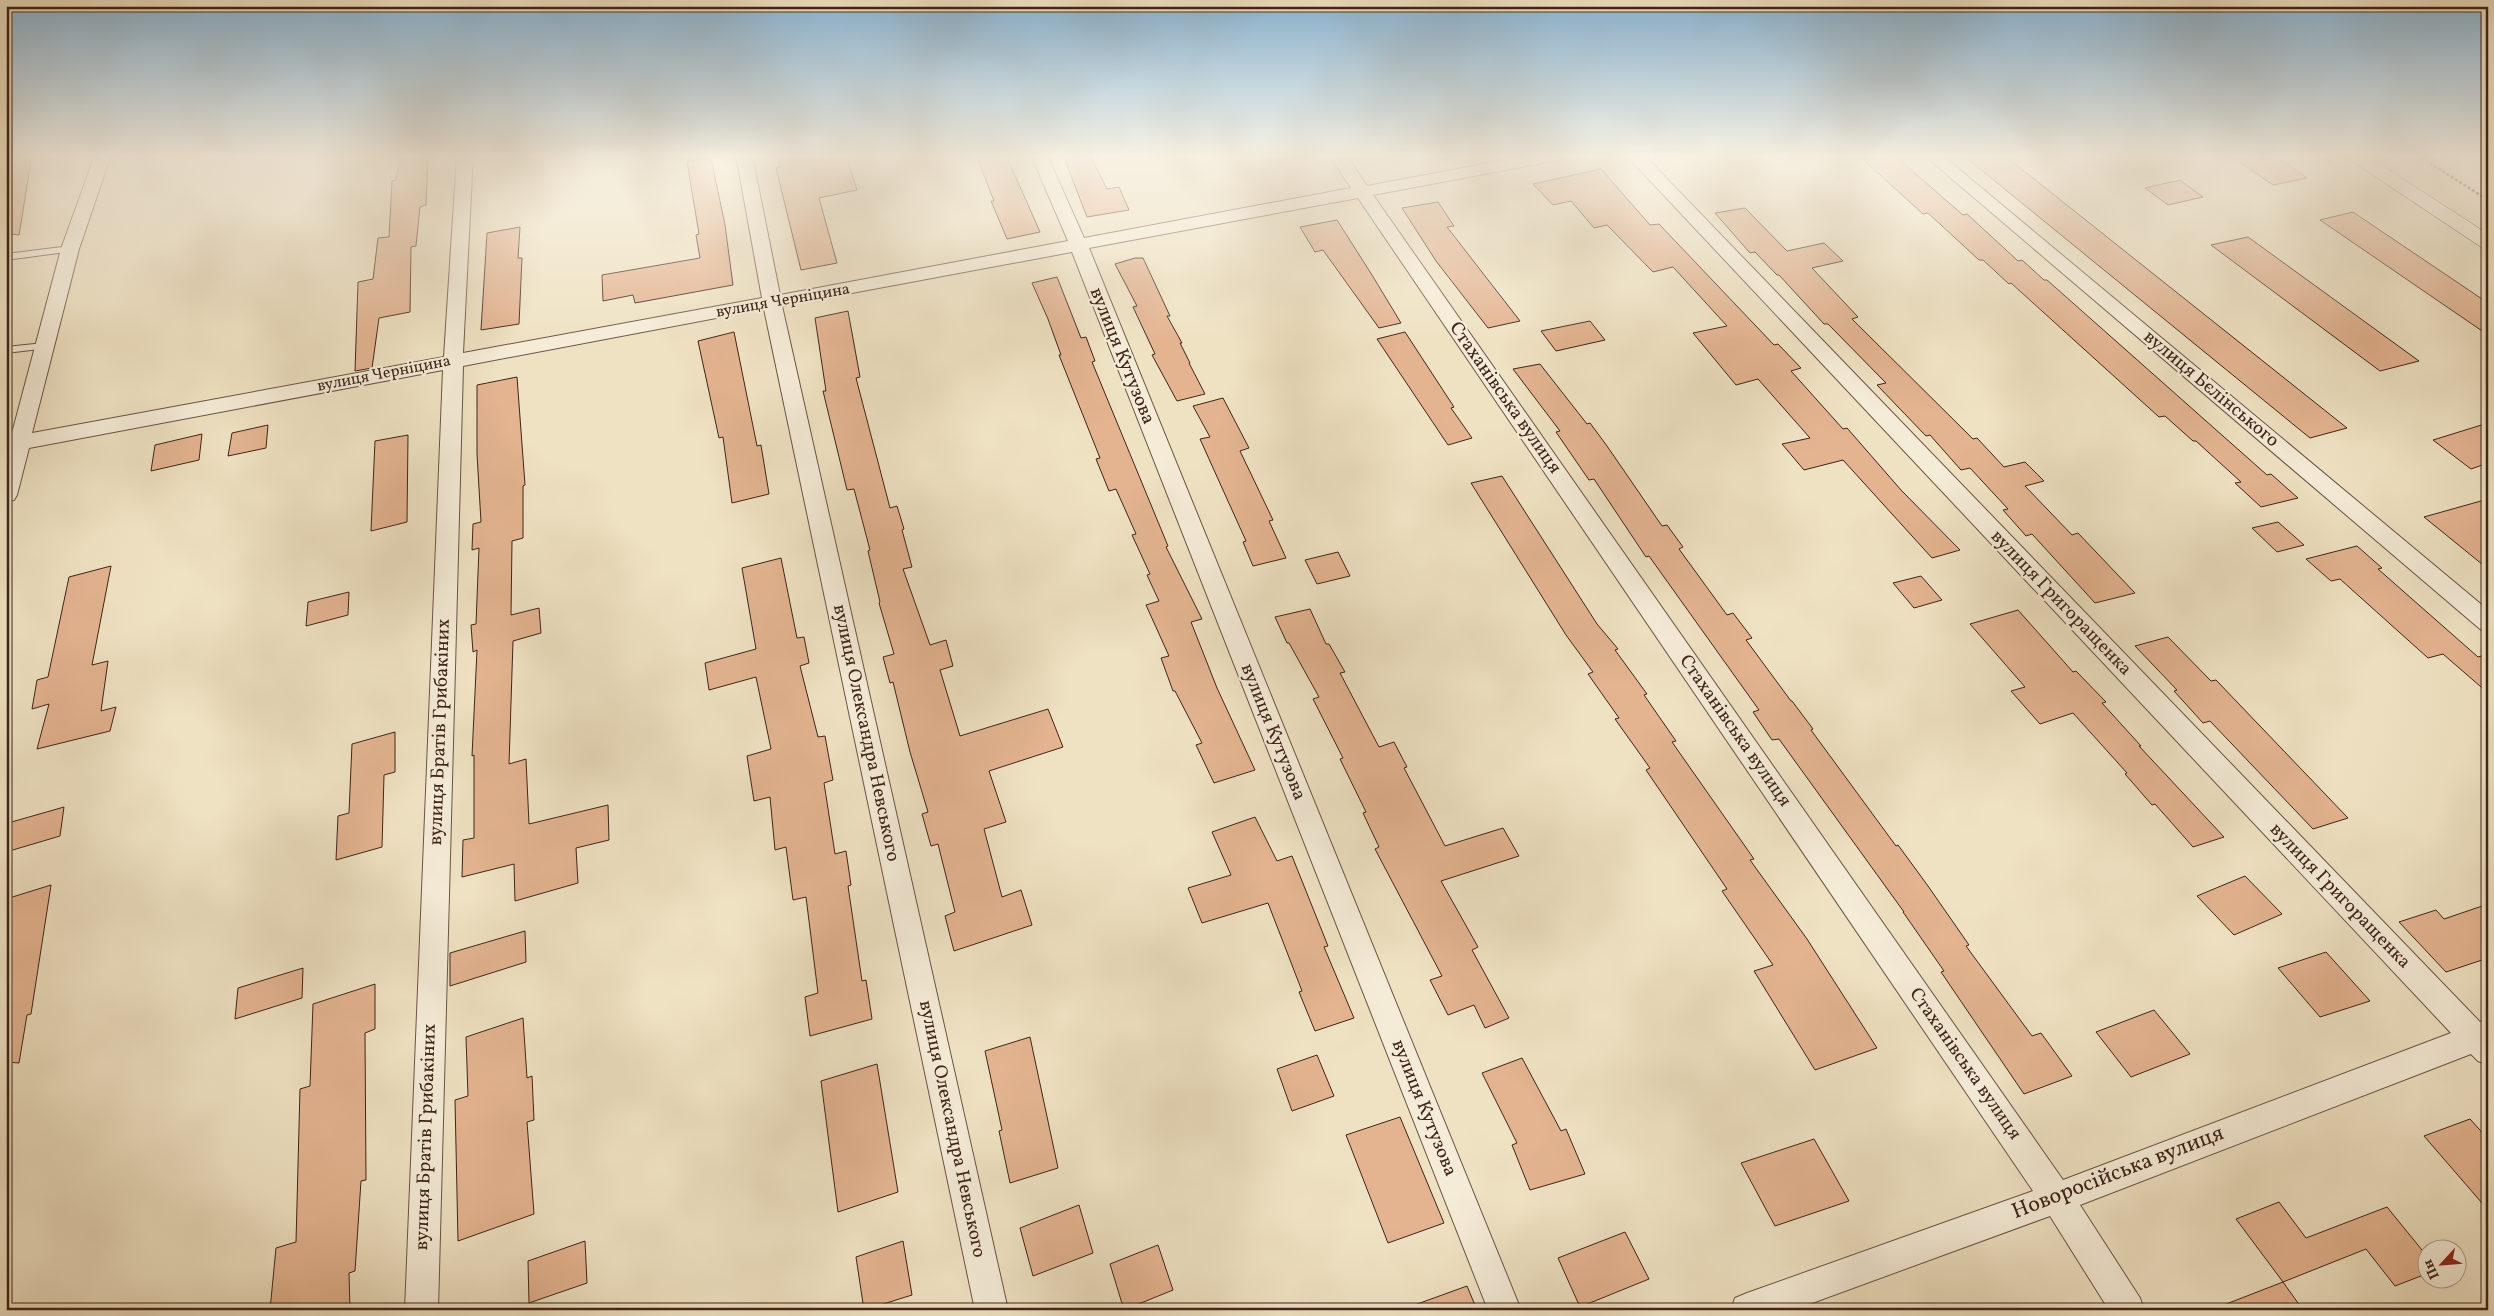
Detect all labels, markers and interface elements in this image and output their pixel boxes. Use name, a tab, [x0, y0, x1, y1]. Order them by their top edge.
street label: вулиця Черніцина	[714, 278, 852, 324]
street label: вулиця Кутузова	[1083, 284, 1161, 428]
street label: Стаханівська вулиця	[1443, 317, 1567, 479]
street label: вулиця Бєлінського	[2138, 324, 2284, 454]
street label: вулиця Черніцина	[315, 350, 453, 398]
street label: вулиця Григоращенка	[1984, 524, 2138, 682]
street label: вулиця Олександра Невського	[826, 602, 906, 864]
street label: вулиця Братів Грибакіних	[423, 618, 457, 846]
street label: Стаханівська вулиця	[1673, 650, 1797, 812]
street label: вулиця Кутузова	[1234, 660, 1312, 804]
street label: вулиця Григоращенка	[2263, 817, 2417, 975]
street label: Стаханівська вулиця	[1903, 983, 2027, 1145]
street label: вулиця Олександра Невського	[912, 998, 992, 1260]
street label: вулиця Братів Грибакіних	[409, 1023, 443, 1251]
street label: вулиця Кутузова	[1385, 1036, 1463, 1180]
street label: Новоросійська вулиця	[2007, 1118, 2229, 1228]
north arrow	[2416, 1238, 2466, 1288]
text: Пн	[2419, 1256, 2445, 1282]

